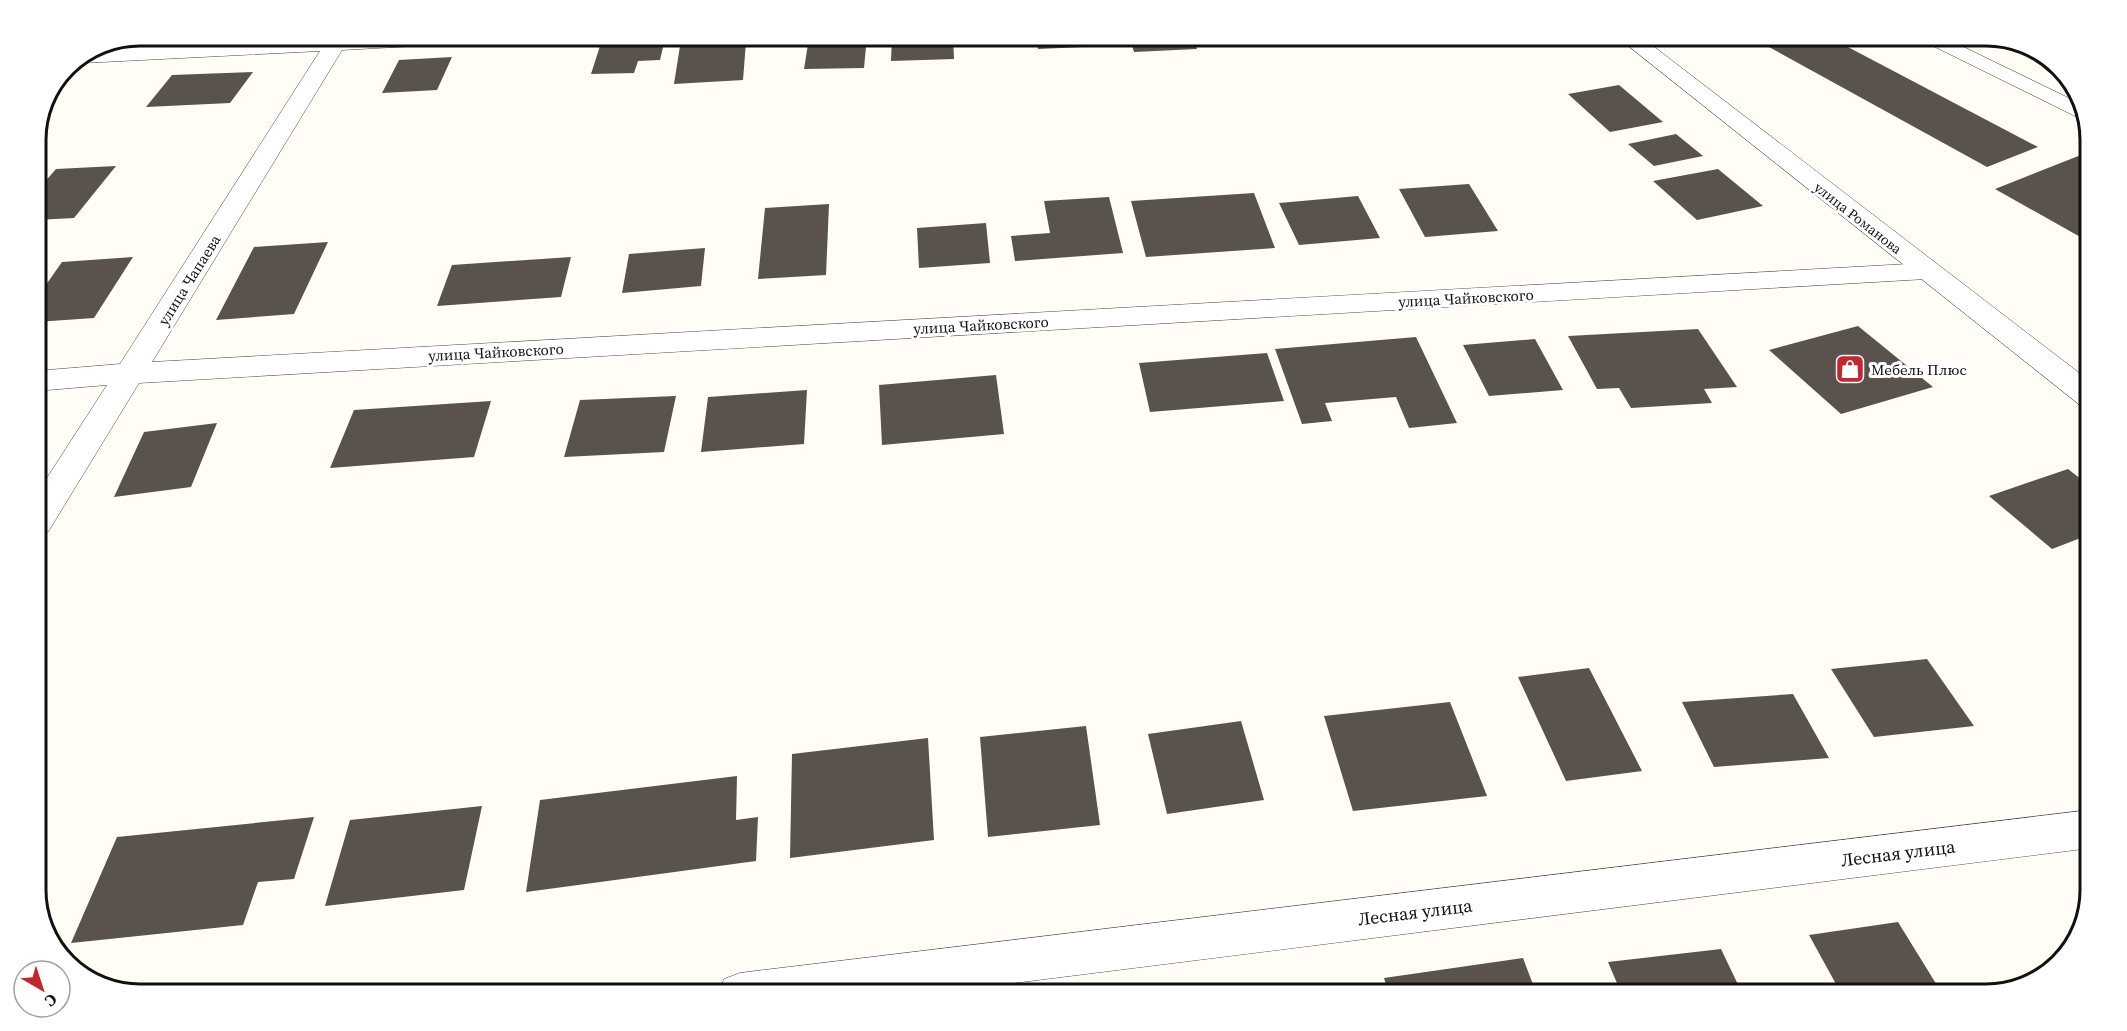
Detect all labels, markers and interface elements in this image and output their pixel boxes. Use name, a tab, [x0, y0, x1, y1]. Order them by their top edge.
street label: улица Романова	[1810, 177, 1907, 259]
street label: улица Чапаева	[153, 230, 226, 329]
street label: улица Чайковского	[1398, 284, 1534, 312]
street label: улица Чайковского	[913, 311, 1049, 339]
street label: улица Чайковского	[428, 338, 564, 366]
shop icon: Мебель Плюс	[1834, 353, 1866, 385]
place label: Мебель Плюс	[1871, 359, 1967, 380]
street label: Лесная улица	[1839, 833, 1957, 872]
street label: Лесная улица	[1356, 892, 1474, 931]
north arrow	[12, 959, 72, 1019]
text: С	[41, 989, 62, 1012]

